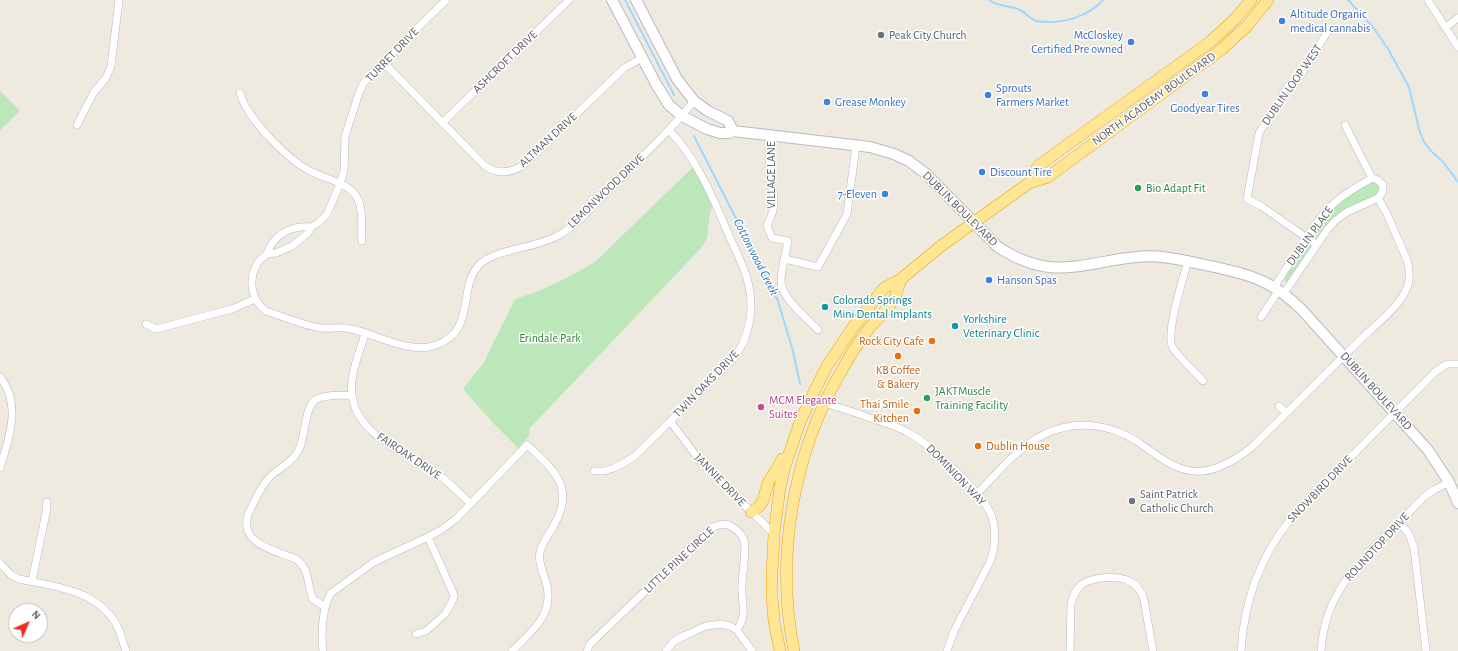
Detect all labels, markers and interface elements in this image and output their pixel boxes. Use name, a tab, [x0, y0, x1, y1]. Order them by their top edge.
place label: Altitude Organic medical cannabis	[1290, 7, 1370, 35]
marker: Altitude Organic medical cannabis	[1277, 16, 1287, 26]
street label: TURRET DRIVE	[362, 25, 422, 85]
street label: ASHCROFT DRIVE	[470, 28, 540, 96]
place label: Peak City Church	[889, 28, 967, 42]
place label: McCloskey Certified Pre owned	[1031, 28, 1123, 56]
marker: Peak City Church	[876, 30, 886, 40]
marker: McCloskey Certified Pre owned	[1126, 37, 1136, 47]
street label: DUBLIN LOOP WEST	[1259, 42, 1325, 128]
street label: NORTH ACADEMY BOULEVARD	[1089, 49, 1219, 149]
place label: Sprouts Farmers Market	[996, 81, 1069, 109]
marker: Goodyear Tires	[1200, 89, 1210, 99]
marker: Sprouts Farmers Market	[983, 90, 993, 100]
place label: Grease Monkey	[835, 95, 906, 109]
marker: Grease Monkey	[822, 97, 832, 107]
place label: Goodyear Tires	[1170, 101, 1240, 115]
street label: ALTMAN DRIVE	[516, 110, 580, 170]
street label: VILLAGE LANE	[764, 141, 778, 209]
street label: LEMONWOOD DRIVE	[565, 151, 647, 231]
place label: Discount Tire	[990, 165, 1052, 179]
marker: Discount Tire	[977, 167, 987, 177]
street label: DUBLIN BOULEVARD	[919, 168, 1001, 250]
place label: Bio Adapt Fit	[1146, 181, 1206, 195]
marker: Bio Adapt Fit	[1133, 183, 1143, 193]
place label: 7-Eleven	[838, 187, 877, 201]
marker: 7-Eleven	[880, 189, 890, 199]
street label: DUBLIN PLACE	[1284, 203, 1336, 269]
water label: Cottonwood Creek	[730, 216, 782, 298]
place label: Hanson Spas	[997, 273, 1057, 287]
marker: Hanson Spas	[984, 275, 994, 285]
place label: Colorado Springs Mini Dental Implants	[833, 293, 932, 321]
marker: Colorado Springs Mini Dental Implants	[820, 302, 830, 312]
place label: Yorkshire Veterinary Clinic	[963, 312, 1039, 340]
marker: Yorkshire Veterinary Clinic	[950, 321, 960, 331]
park label: Erindale Park	[519, 331, 581, 345]
place label: Rock City Cafe	[859, 334, 924, 348]
marker: Rock City Cafe	[927, 336, 937, 346]
street label: TWIN OAKS DRIVE	[670, 347, 742, 421]
street label: DUBLIN BOULEVARD	[1337, 349, 1415, 433]
marker: KB Coffee & Bakery	[893, 351, 903, 361]
place label: KB Coffee & Bakery	[876, 363, 920, 391]
place label: JAKTMuscle Training Facility	[935, 384, 1008, 412]
place label: MCM Elegante Suites	[769, 393, 837, 421]
marker: JAKTMuscle Training Facility	[922, 393, 932, 403]
place label: Thai Smile Kitchen	[860, 397, 909, 425]
marker: MCM Elegante Suites	[756, 402, 766, 412]
marker: Thai Smile Kitchen	[912, 406, 922, 416]
street label: FAIROAK DRIVE	[374, 429, 444, 483]
place label: Dublin House	[986, 439, 1050, 453]
street label: DOMINION WAY	[923, 441, 989, 509]
marker: Dublin House	[973, 441, 983, 451]
street label: JANNIE DRIVE	[691, 451, 749, 509]
street label: SNOWBIRD DRIVE	[1284, 452, 1356, 526]
place label: Saint Patrick Catholic Church	[1140, 487, 1213, 515]
marker: Saint Patrick Catholic Church	[1127, 496, 1137, 506]
street label: ROUNDTOP DRIVE	[1342, 510, 1412, 584]
street label: LITTLE PINE CIRCLE	[641, 524, 717, 596]
north arrow	[8, 603, 48, 643]
text: N	[30, 608, 43, 621]

